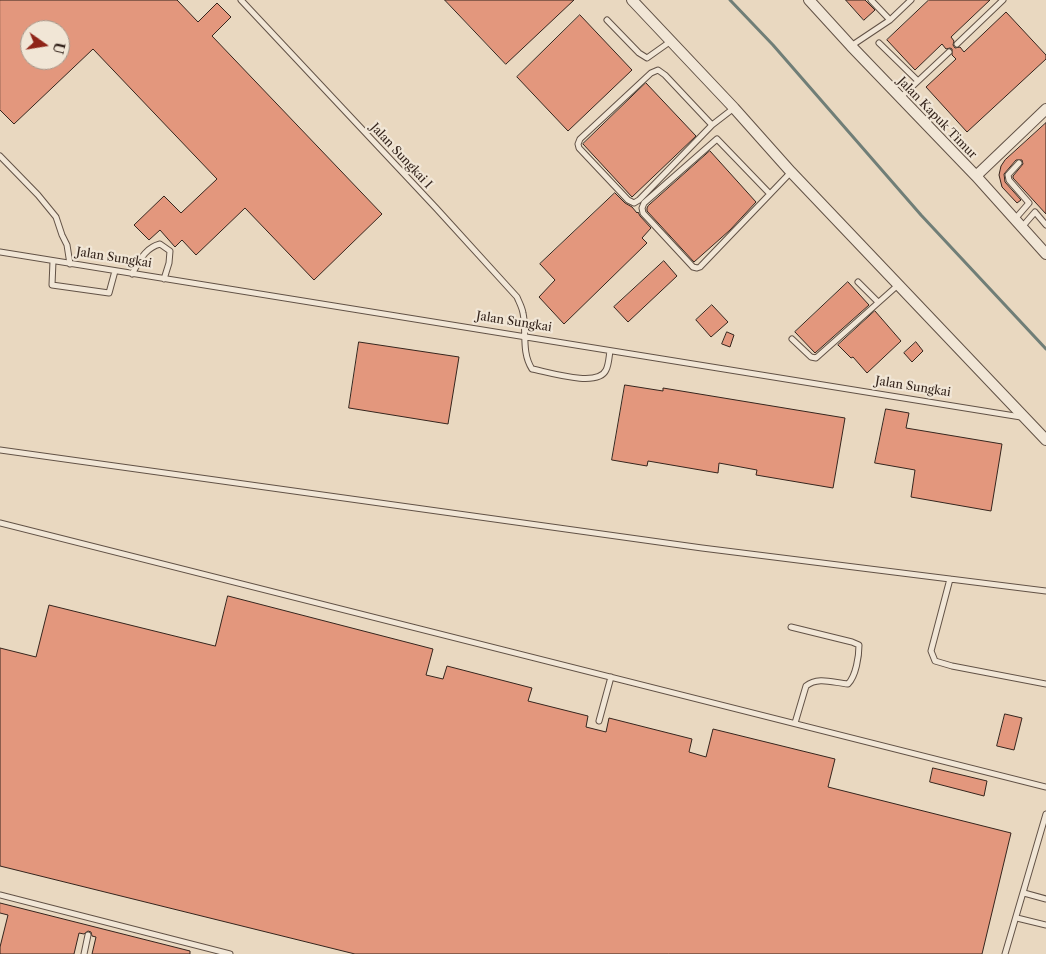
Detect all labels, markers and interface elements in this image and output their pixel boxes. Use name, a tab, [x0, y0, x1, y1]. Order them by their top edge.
north arrow	[20, 20, 70, 70]
text: U	[49, 41, 69, 56]
street label: Jalan Kapuk Timur	[894, 74, 980, 162]
street label: Jalan Sungkai I	[367, 120, 435, 192]
street label: Jalan Sungkai	[75, 245, 153, 271]
street label: Jalan Sungkai	[475, 309, 553, 335]
street label: Jalan Sungkai	[874, 374, 952, 400]

